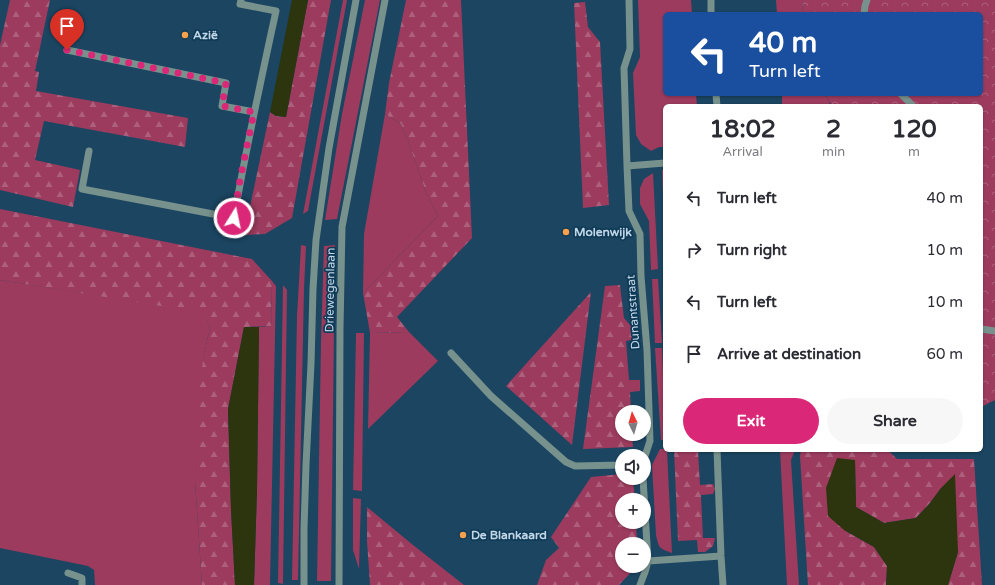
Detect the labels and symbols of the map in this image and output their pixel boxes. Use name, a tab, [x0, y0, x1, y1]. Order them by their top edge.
pin	[50, 9, 84, 50]
place label: Azië	[193, 28, 218, 42]
marker: Azië	[180, 30, 190, 40]
position arrow	[213, 197, 255, 239]
place label: Molenwijk	[574, 225, 632, 240]
marker: Molenwijk	[561, 227, 571, 237]
street label: Driewegenlaan	[322, 247, 338, 333]
street label: Dunantstraat	[623, 274, 643, 350]
north arrow	[615, 405, 651, 441]
place label: De Blankaard	[471, 528, 547, 542]
marker: De Blankaard	[458, 530, 468, 540]

